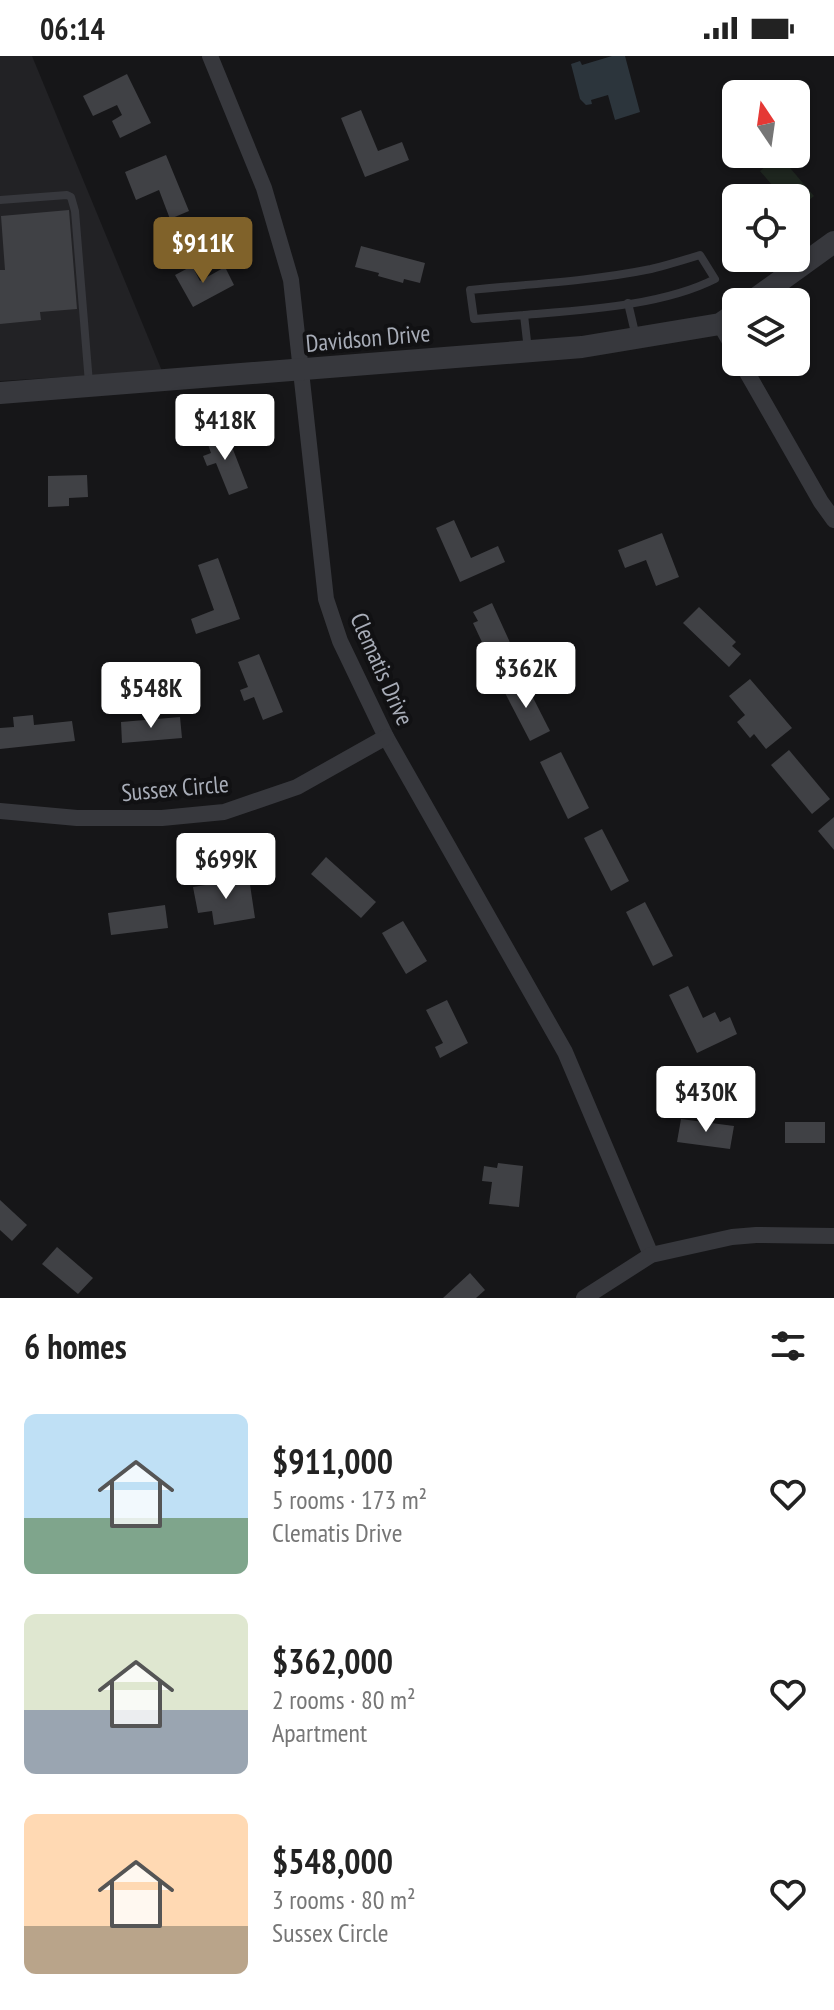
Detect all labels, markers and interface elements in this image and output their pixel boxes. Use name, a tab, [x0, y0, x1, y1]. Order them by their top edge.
text: 06:14	[40, 9, 105, 48]
north arrow	[722, 80, 810, 168]
map controls	[722, 80, 810, 376]
button: locate	[722, 184, 810, 272]
pin: $911K	[147, 217, 259, 285]
text: $911K	[171, 226, 235, 259]
button: layers	[722, 288, 810, 376]
street label: Davidson Drive	[304, 317, 432, 359]
pin: $418K	[169, 394, 281, 462]
text: $418K	[193, 403, 257, 436]
street label: Clematis Drive	[343, 608, 421, 730]
pin: $362K	[470, 642, 582, 710]
text: $362K	[494, 651, 558, 684]
pin: $548K	[95, 662, 207, 730]
text: $548K	[119, 671, 183, 704]
street label: Sussex Circle	[120, 768, 230, 808]
pin: $699K	[170, 833, 282, 901]
text: $699K	[194, 842, 258, 875]
pin: $430K	[650, 1066, 762, 1134]
text: $430K	[674, 1075, 738, 1108]
text: 6 homes	[24, 1324, 127, 1368]
icon: filters	[766, 1324, 810, 1368]
text: $911,000	[272, 1439, 393, 1483]
icon: home	[88, 1446, 184, 1542]
icon: heart	[766, 1472, 810, 1516]
text: 5 rooms · 173 m²	[272, 1483, 427, 1516]
text: Clematis Drive	[272, 1516, 402, 1549]
text: $362,000	[272, 1639, 393, 1683]
icon: home	[88, 1646, 184, 1742]
icon: heart	[766, 1672, 810, 1716]
text: 2 rooms · 80 m²	[272, 1683, 416, 1716]
text: Apartment	[272, 1716, 367, 1749]
text: $548,000	[272, 1839, 393, 1883]
icon: home	[88, 1846, 184, 1942]
icon: heart	[766, 1872, 810, 1916]
text: 3 rooms · 80 m²	[272, 1883, 416, 1916]
text: Sussex Circle	[272, 1916, 389, 1949]

